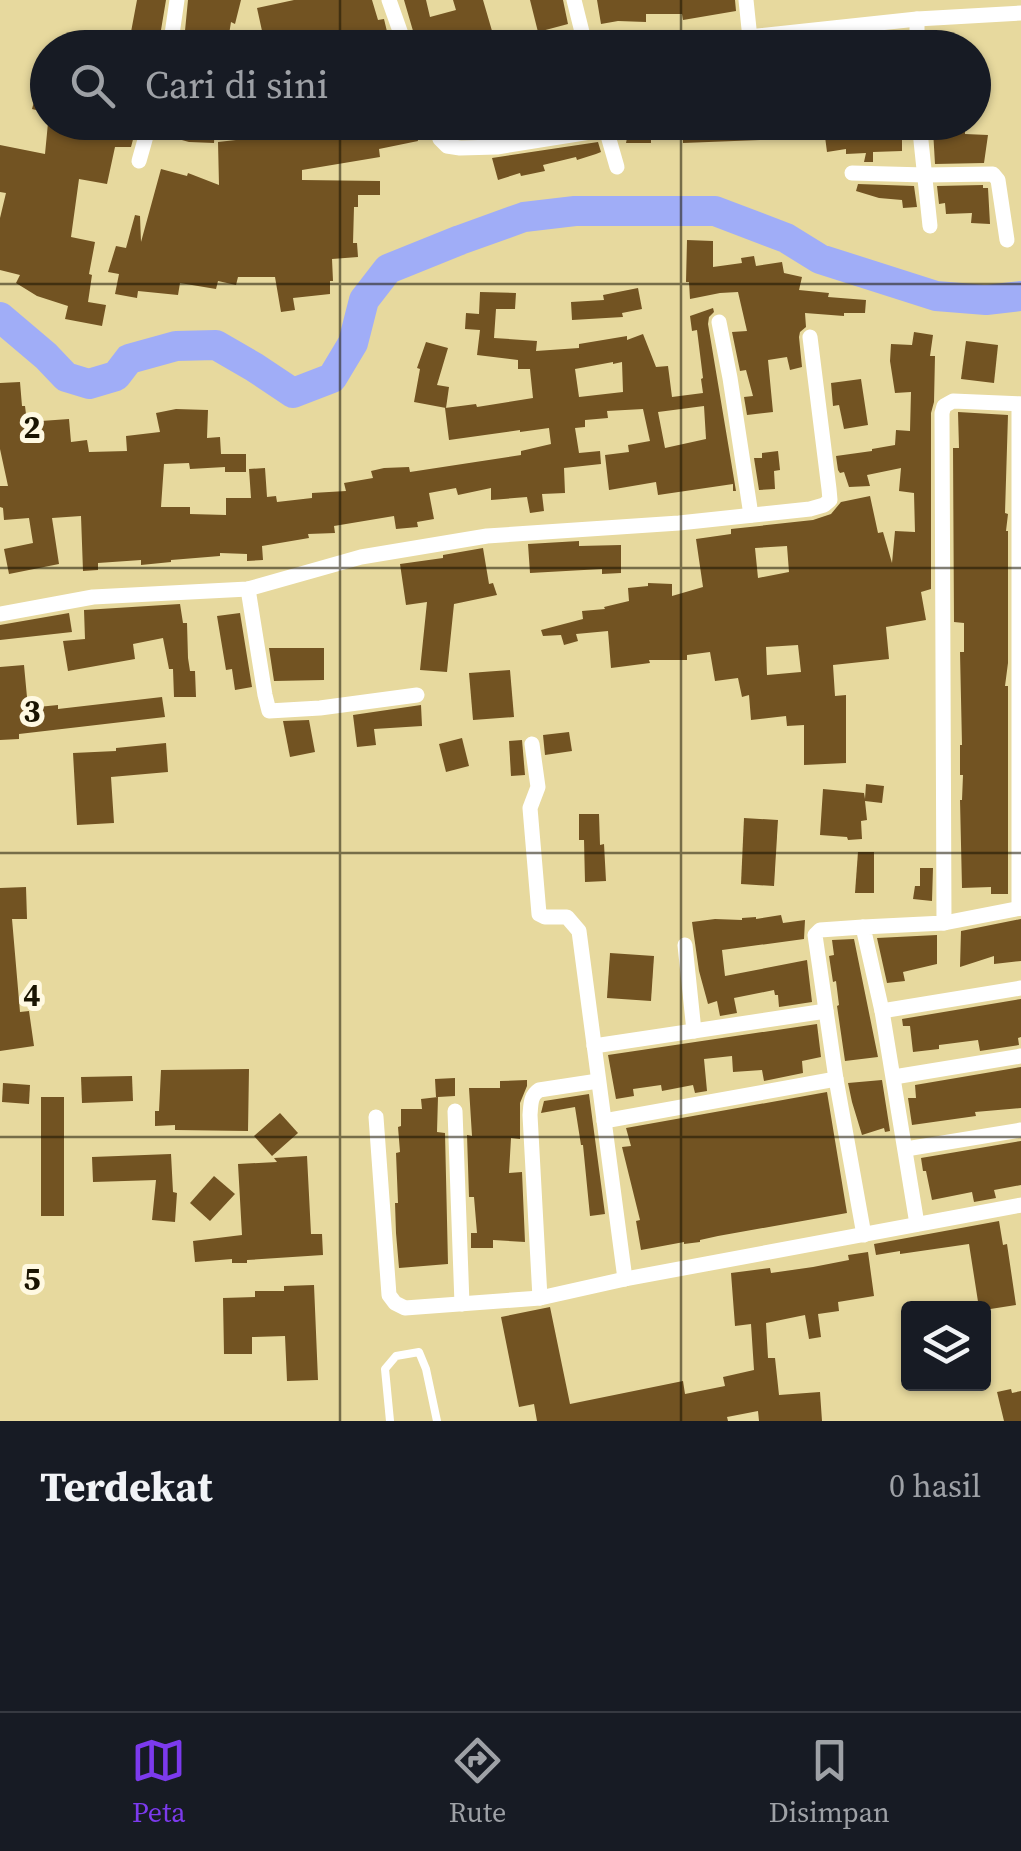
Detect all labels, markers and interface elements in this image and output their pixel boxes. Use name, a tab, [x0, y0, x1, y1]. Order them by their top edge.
search box	[30, 30, 991, 140]
icon: search	[65, 58, 120, 113]
text: Cari di sini	[145, 59, 328, 111]
text: 2	[23, 405, 41, 449]
text: 3	[23, 689, 41, 733]
text: 4	[23, 973, 41, 1017]
text: 5	[23, 1257, 41, 1301]
map controls	[901, 1301, 991, 1391]
button: layers	[901, 1301, 991, 1391]
text: Terdekat	[40, 1457, 213, 1515]
text: 0 hasil	[889, 1464, 981, 1508]
tab: Peta	[131, 1733, 186, 1831]
tab: Rute	[449, 1733, 506, 1831]
tab: Disimpan	[769, 1733, 890, 1831]

